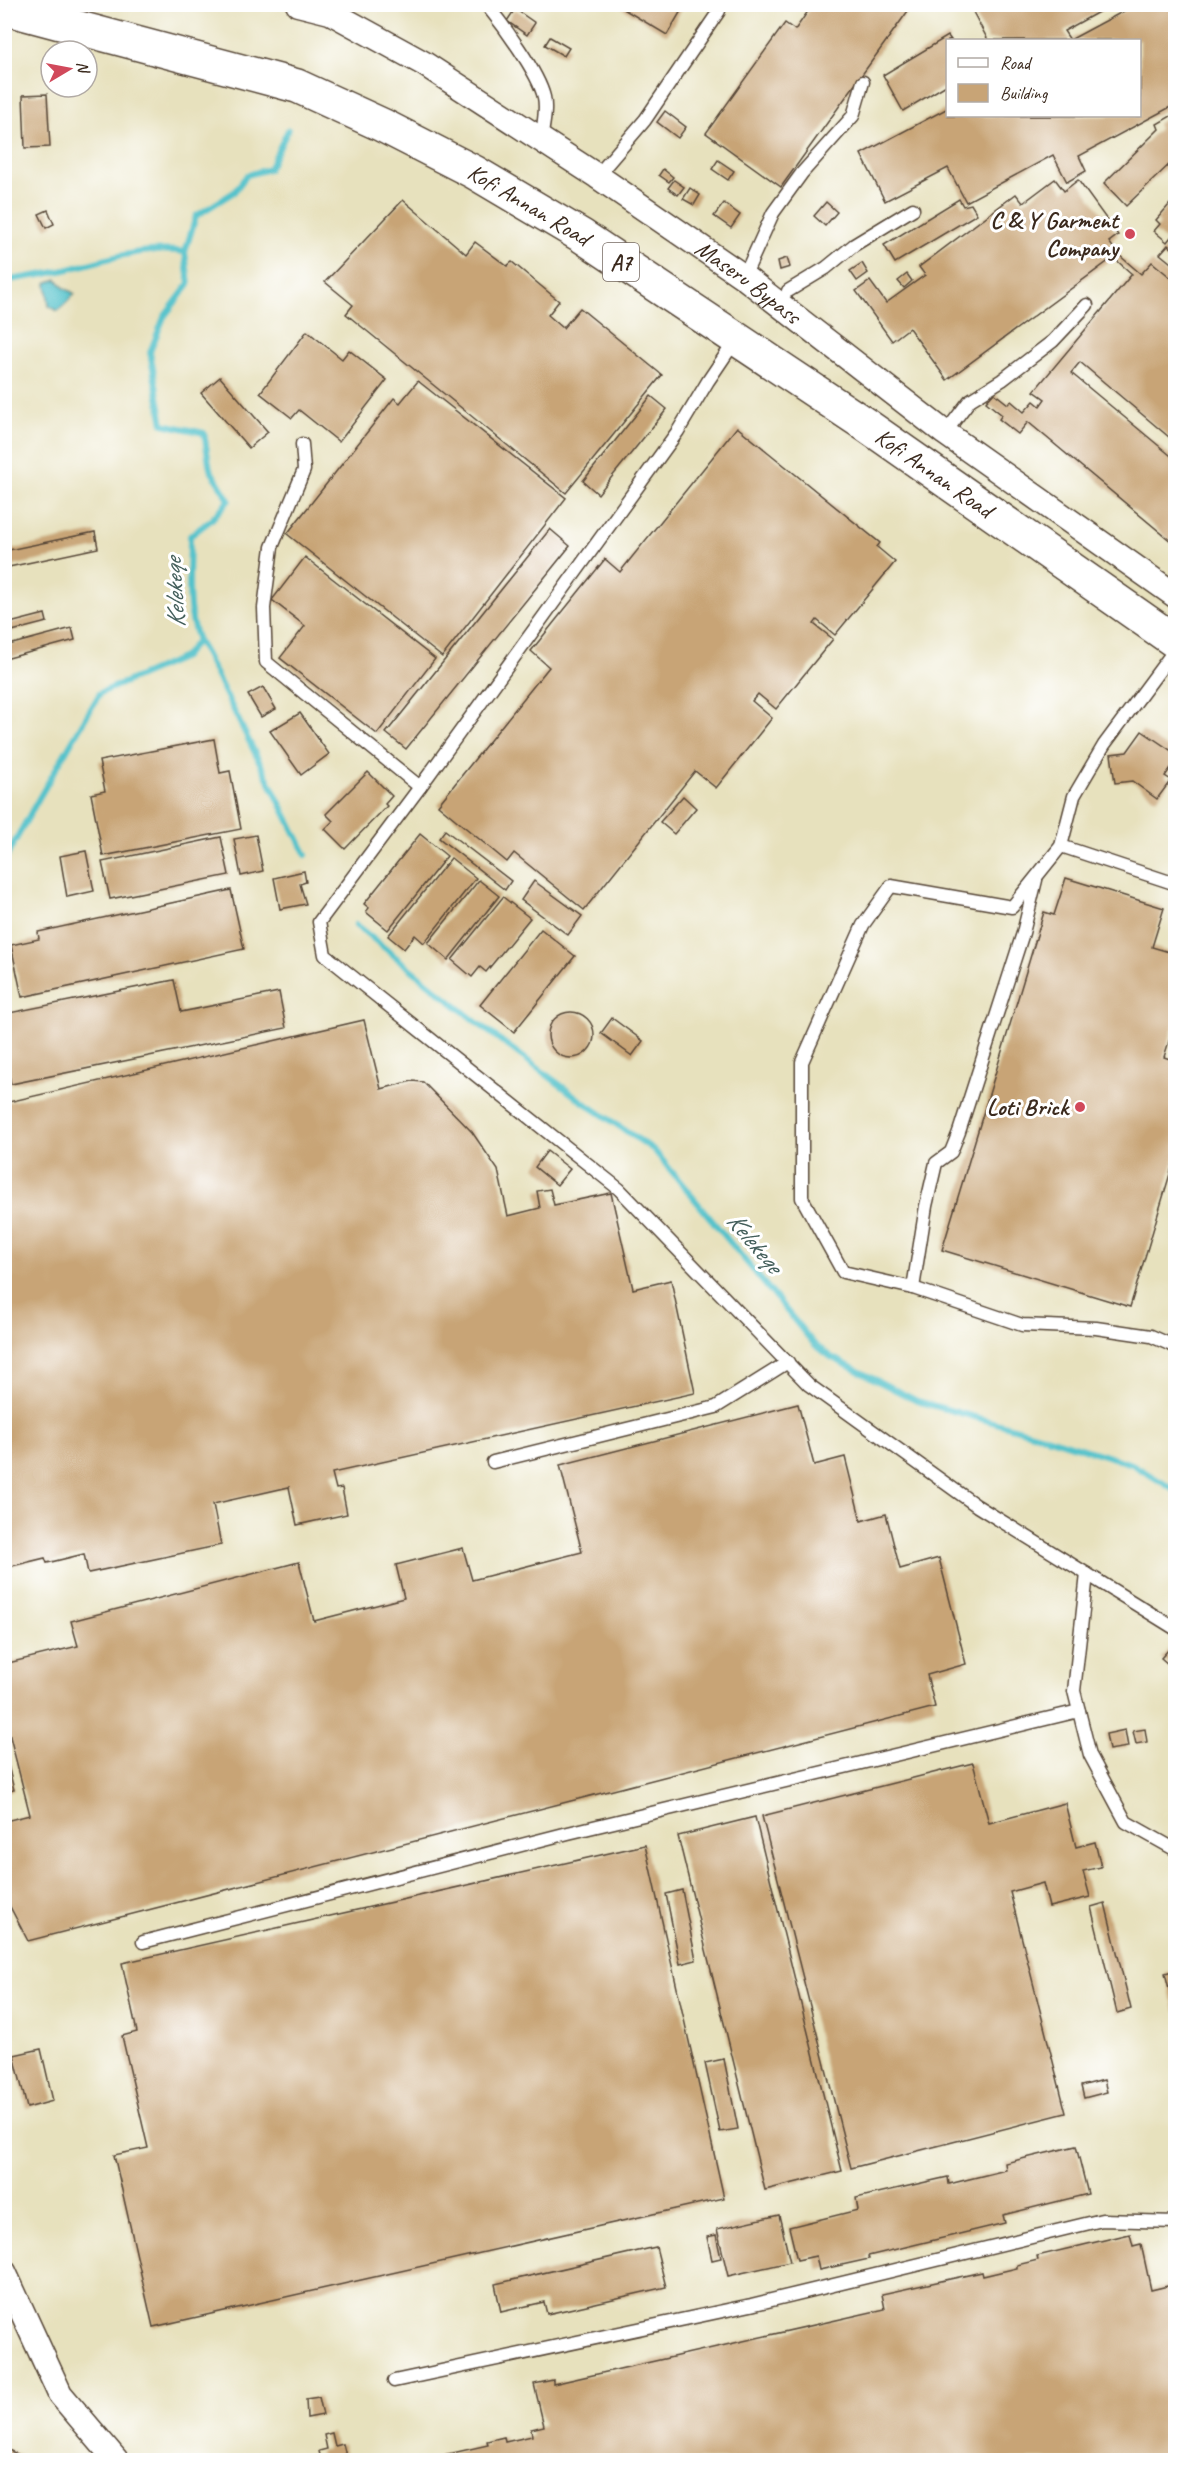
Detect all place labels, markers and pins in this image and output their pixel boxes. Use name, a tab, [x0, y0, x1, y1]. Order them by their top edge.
place label: C & Y Garment Company	[990, 205, 1121, 263]
marker: C & Y Garment Company	[1123, 227, 1137, 241]
place label: Loti Brick	[987, 1092, 1070, 1122]
marker: Loti Brick	[1073, 1100, 1087, 1114]

